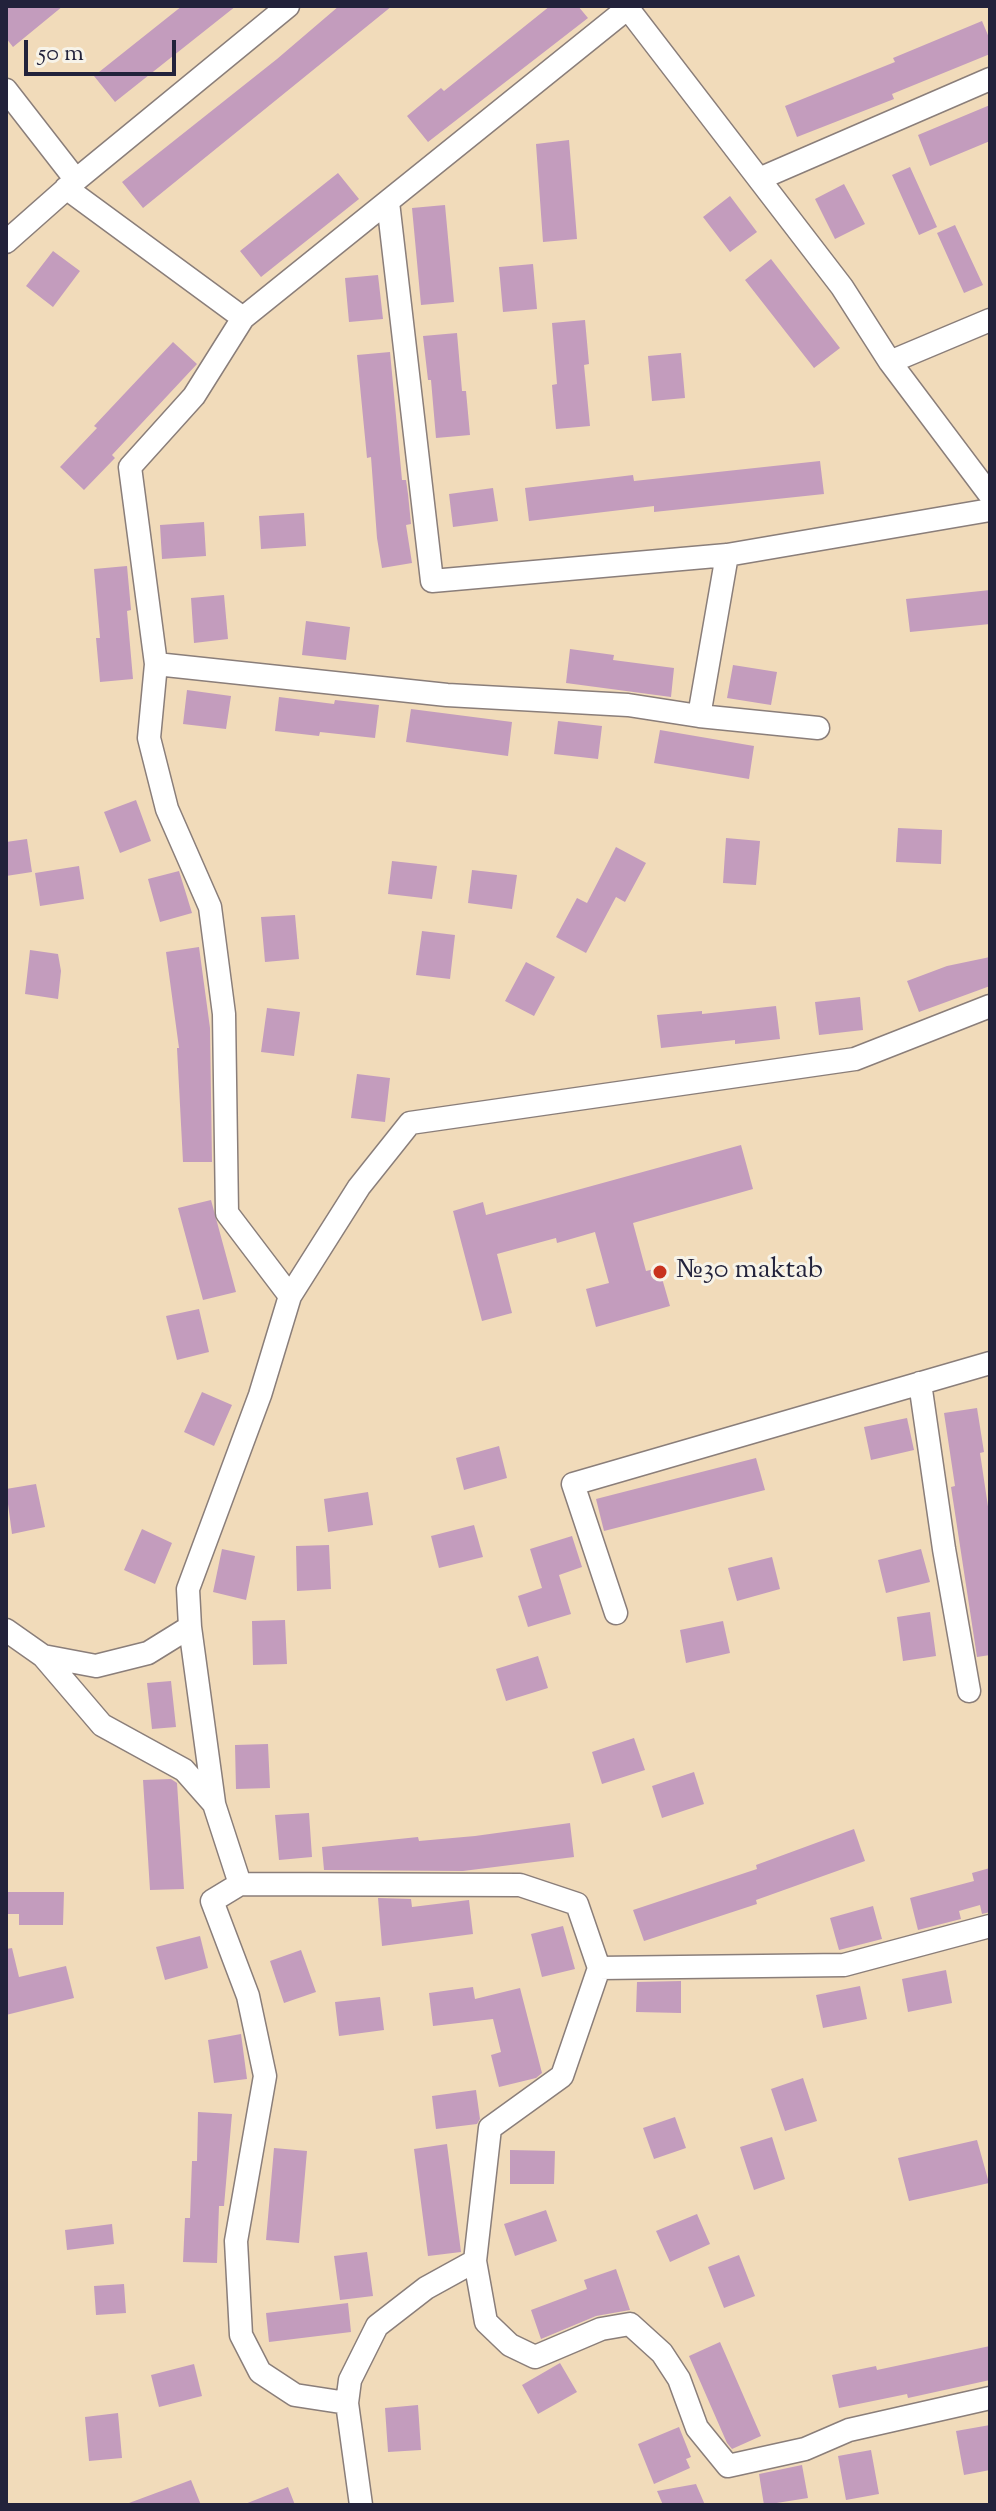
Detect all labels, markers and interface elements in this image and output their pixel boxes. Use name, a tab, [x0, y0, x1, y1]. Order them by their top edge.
scale bar	[28, 24, 180, 74]
text: 50 m	[38, 37, 84, 71]
place label: №30 maktab	[676, 1255, 823, 1289]
marker: №30 maktab	[651, 1263, 669, 1281]

